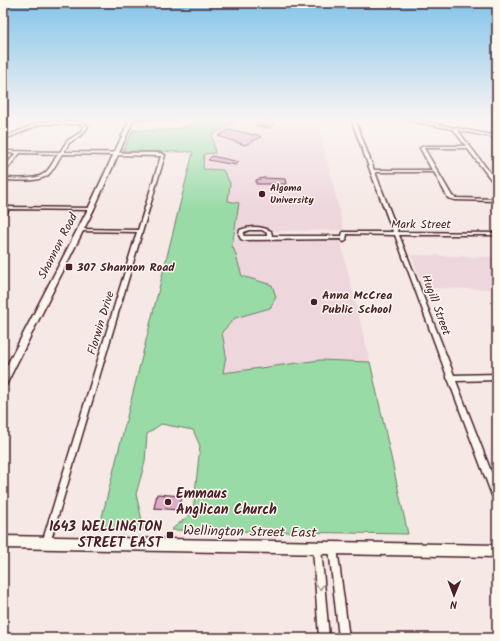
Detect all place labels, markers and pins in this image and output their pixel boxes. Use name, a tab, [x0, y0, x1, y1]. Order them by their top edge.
place label: Algoma University	[270, 180, 315, 208]
marker: Algoma University	[257, 189, 267, 199]
place label: 307 Shannon Road	[76, 258, 175, 277]
marker: 307 Shannon Road	[64, 262, 74, 272]
place label: Anna McCrea Public School	[322, 286, 392, 319]
marker: Anna McCrea Public School	[309, 297, 319, 307]
place label: Emmaus Anglican Church	[176, 483, 277, 521]
marker: Emmaus Anglican Church	[163, 497, 173, 507]
place label: 1643 WELLINGTON STREET EAST	[49, 516, 163, 554]
marker: 1643 WELLINGTON STREET EAST	[165, 530, 175, 540]

